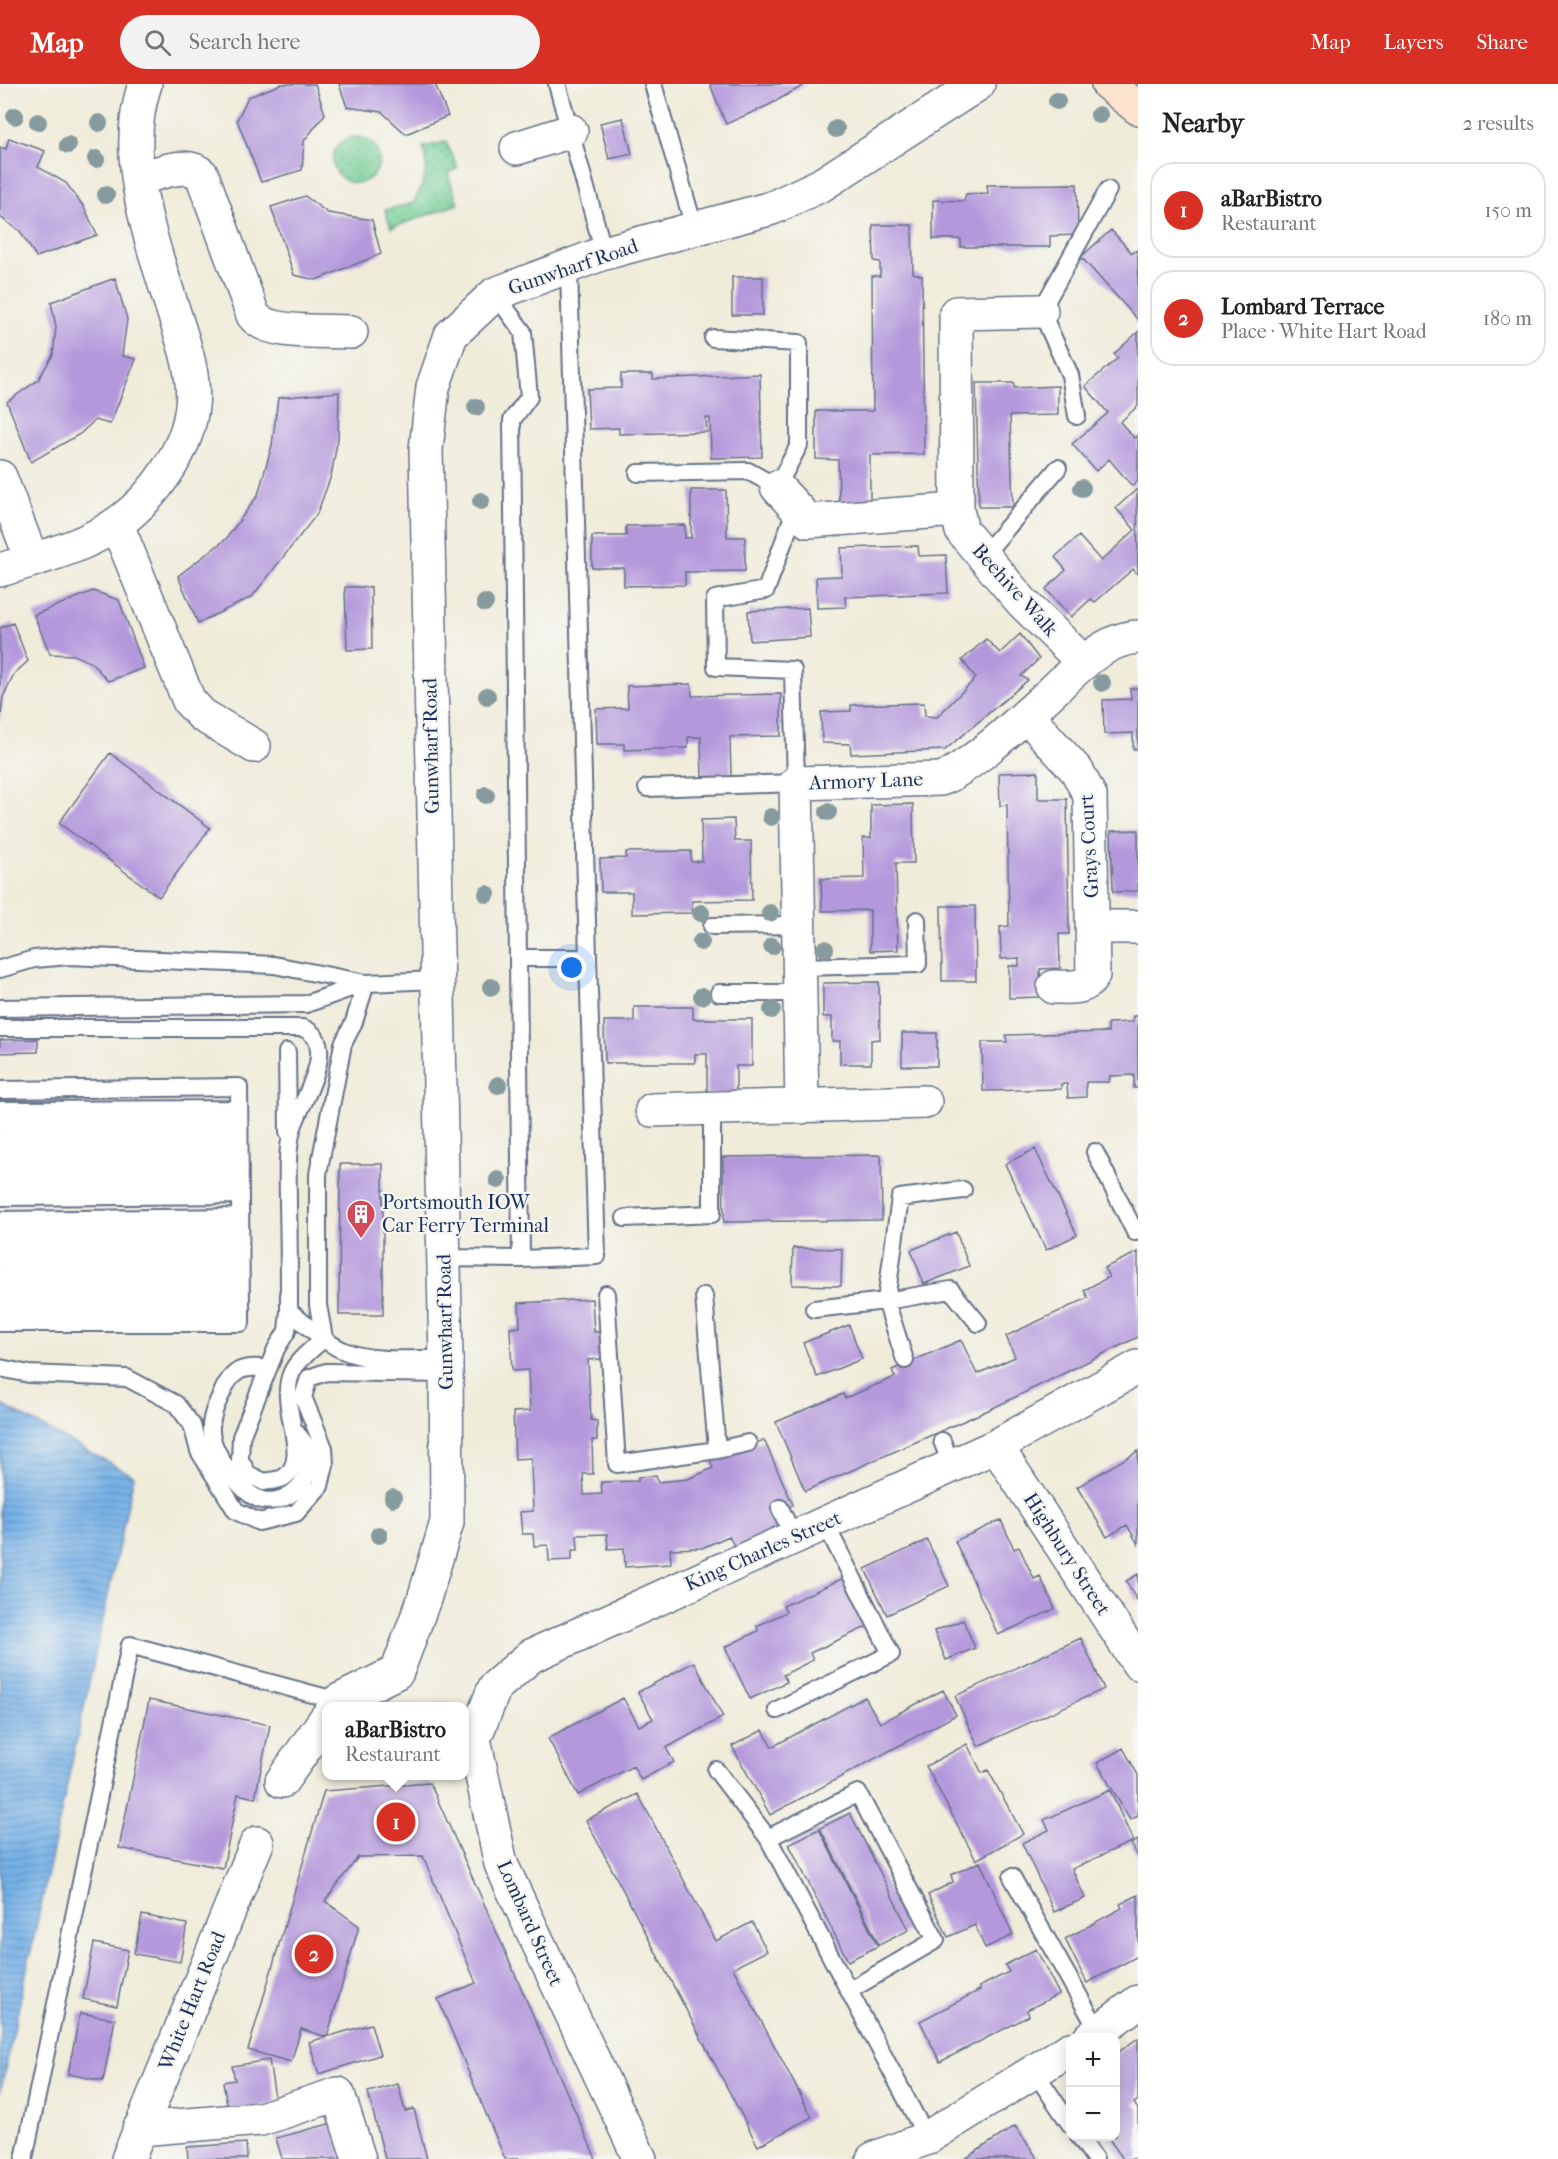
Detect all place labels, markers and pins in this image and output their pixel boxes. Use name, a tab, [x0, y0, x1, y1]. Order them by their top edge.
place label: Portsmouth IOW Car Ferry Terminal	[382, 1191, 550, 1237]
building icon: Portsmouth IOW Car Ferry Terminal	[345, 1198, 377, 1240]
pin: 1	[376, 1800, 416, 1844]
pin: 2	[294, 1932, 334, 1976]

